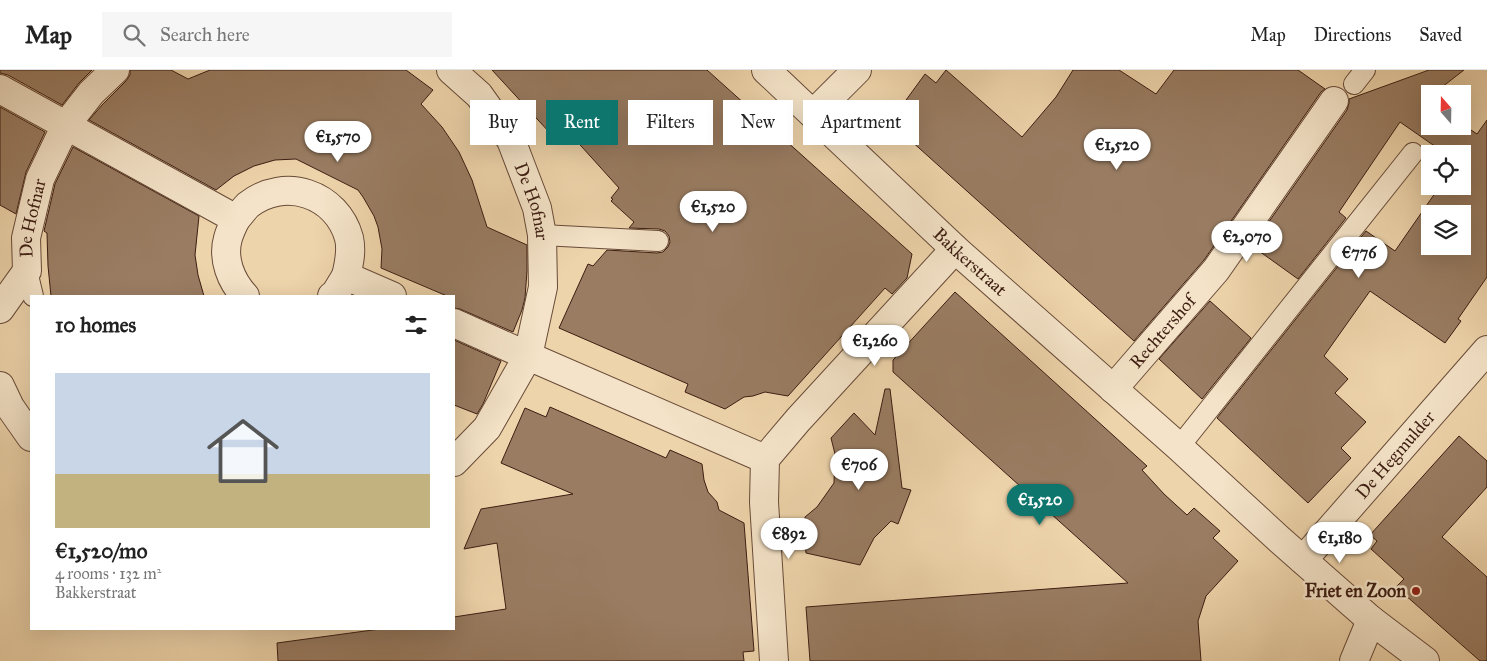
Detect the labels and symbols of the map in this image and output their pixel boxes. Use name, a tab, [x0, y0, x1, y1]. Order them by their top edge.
north arrow	[1421, 85, 1471, 135]
pin: €1,570	[297, 121, 379, 163]
pin: €1,520	[1076, 128, 1158, 171]
street label: De Hofnar	[510, 160, 553, 241]
street label: De Hofnar	[15, 176, 51, 258]
pin: €1,520	[672, 190, 754, 233]
pin: €2,070	[1206, 220, 1288, 263]
street label: Bakkerstraat	[928, 223, 1012, 301]
pin: €776	[1329, 236, 1389, 279]
street label: Rechtershof	[1125, 288, 1202, 373]
pin: €1,260	[834, 324, 916, 367]
street label: De Hegmulder	[1351, 406, 1440, 503]
pin: €706	[829, 448, 889, 491]
pin: €1,520	[999, 484, 1081, 526]
pin: €892	[759, 518, 819, 560]
pin: €1,180	[1299, 522, 1381, 564]
place label: Friet en Zoon	[1305, 580, 1406, 602]
marker: Friet en Zoon	[1410, 585, 1422, 597]

